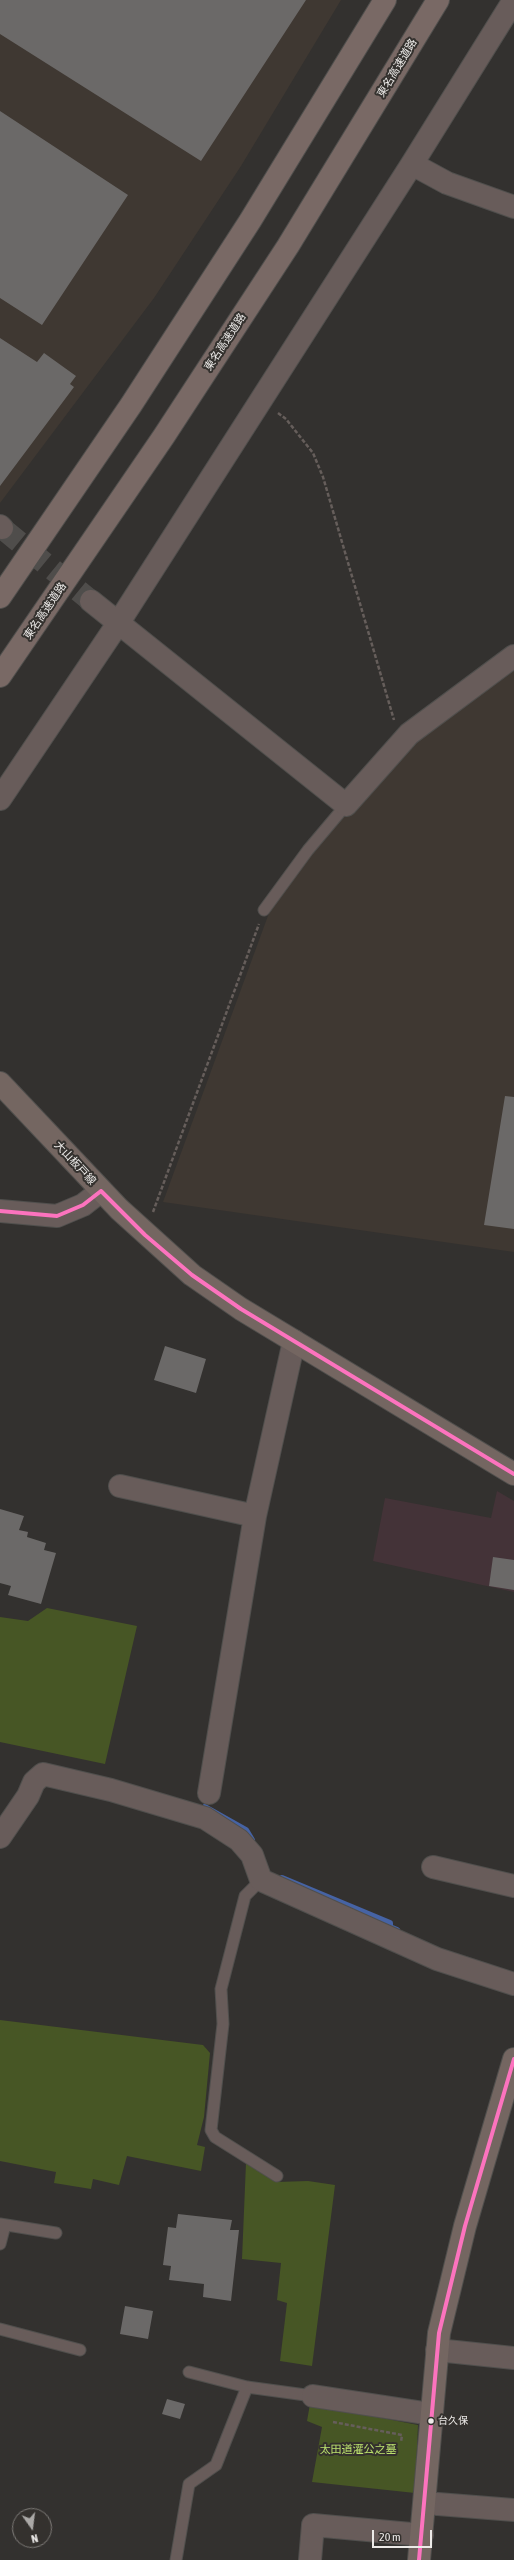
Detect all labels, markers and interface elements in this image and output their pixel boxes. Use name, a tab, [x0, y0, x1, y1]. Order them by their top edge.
street label: 東名高速道路	[374, 36, 420, 100]
street label: 東名高速道路	[201, 311, 249, 373]
street label: 東名高速道路	[21, 580, 69, 642]
street label: 大山板戸線	[51, 1138, 99, 1188]
place label: 台久保	[438, 2415, 468, 2427]
marker: 台久保	[426, 2416, 436, 2426]
park label: 太田道灌公之墓	[320, 2443, 396, 2457]
north arrow	[12, 2508, 52, 2548]
scale bar	[374, 2522, 434, 2548]
text: 20 m	[379, 2530, 401, 2544]
text: N	[30, 2532, 39, 2545]

